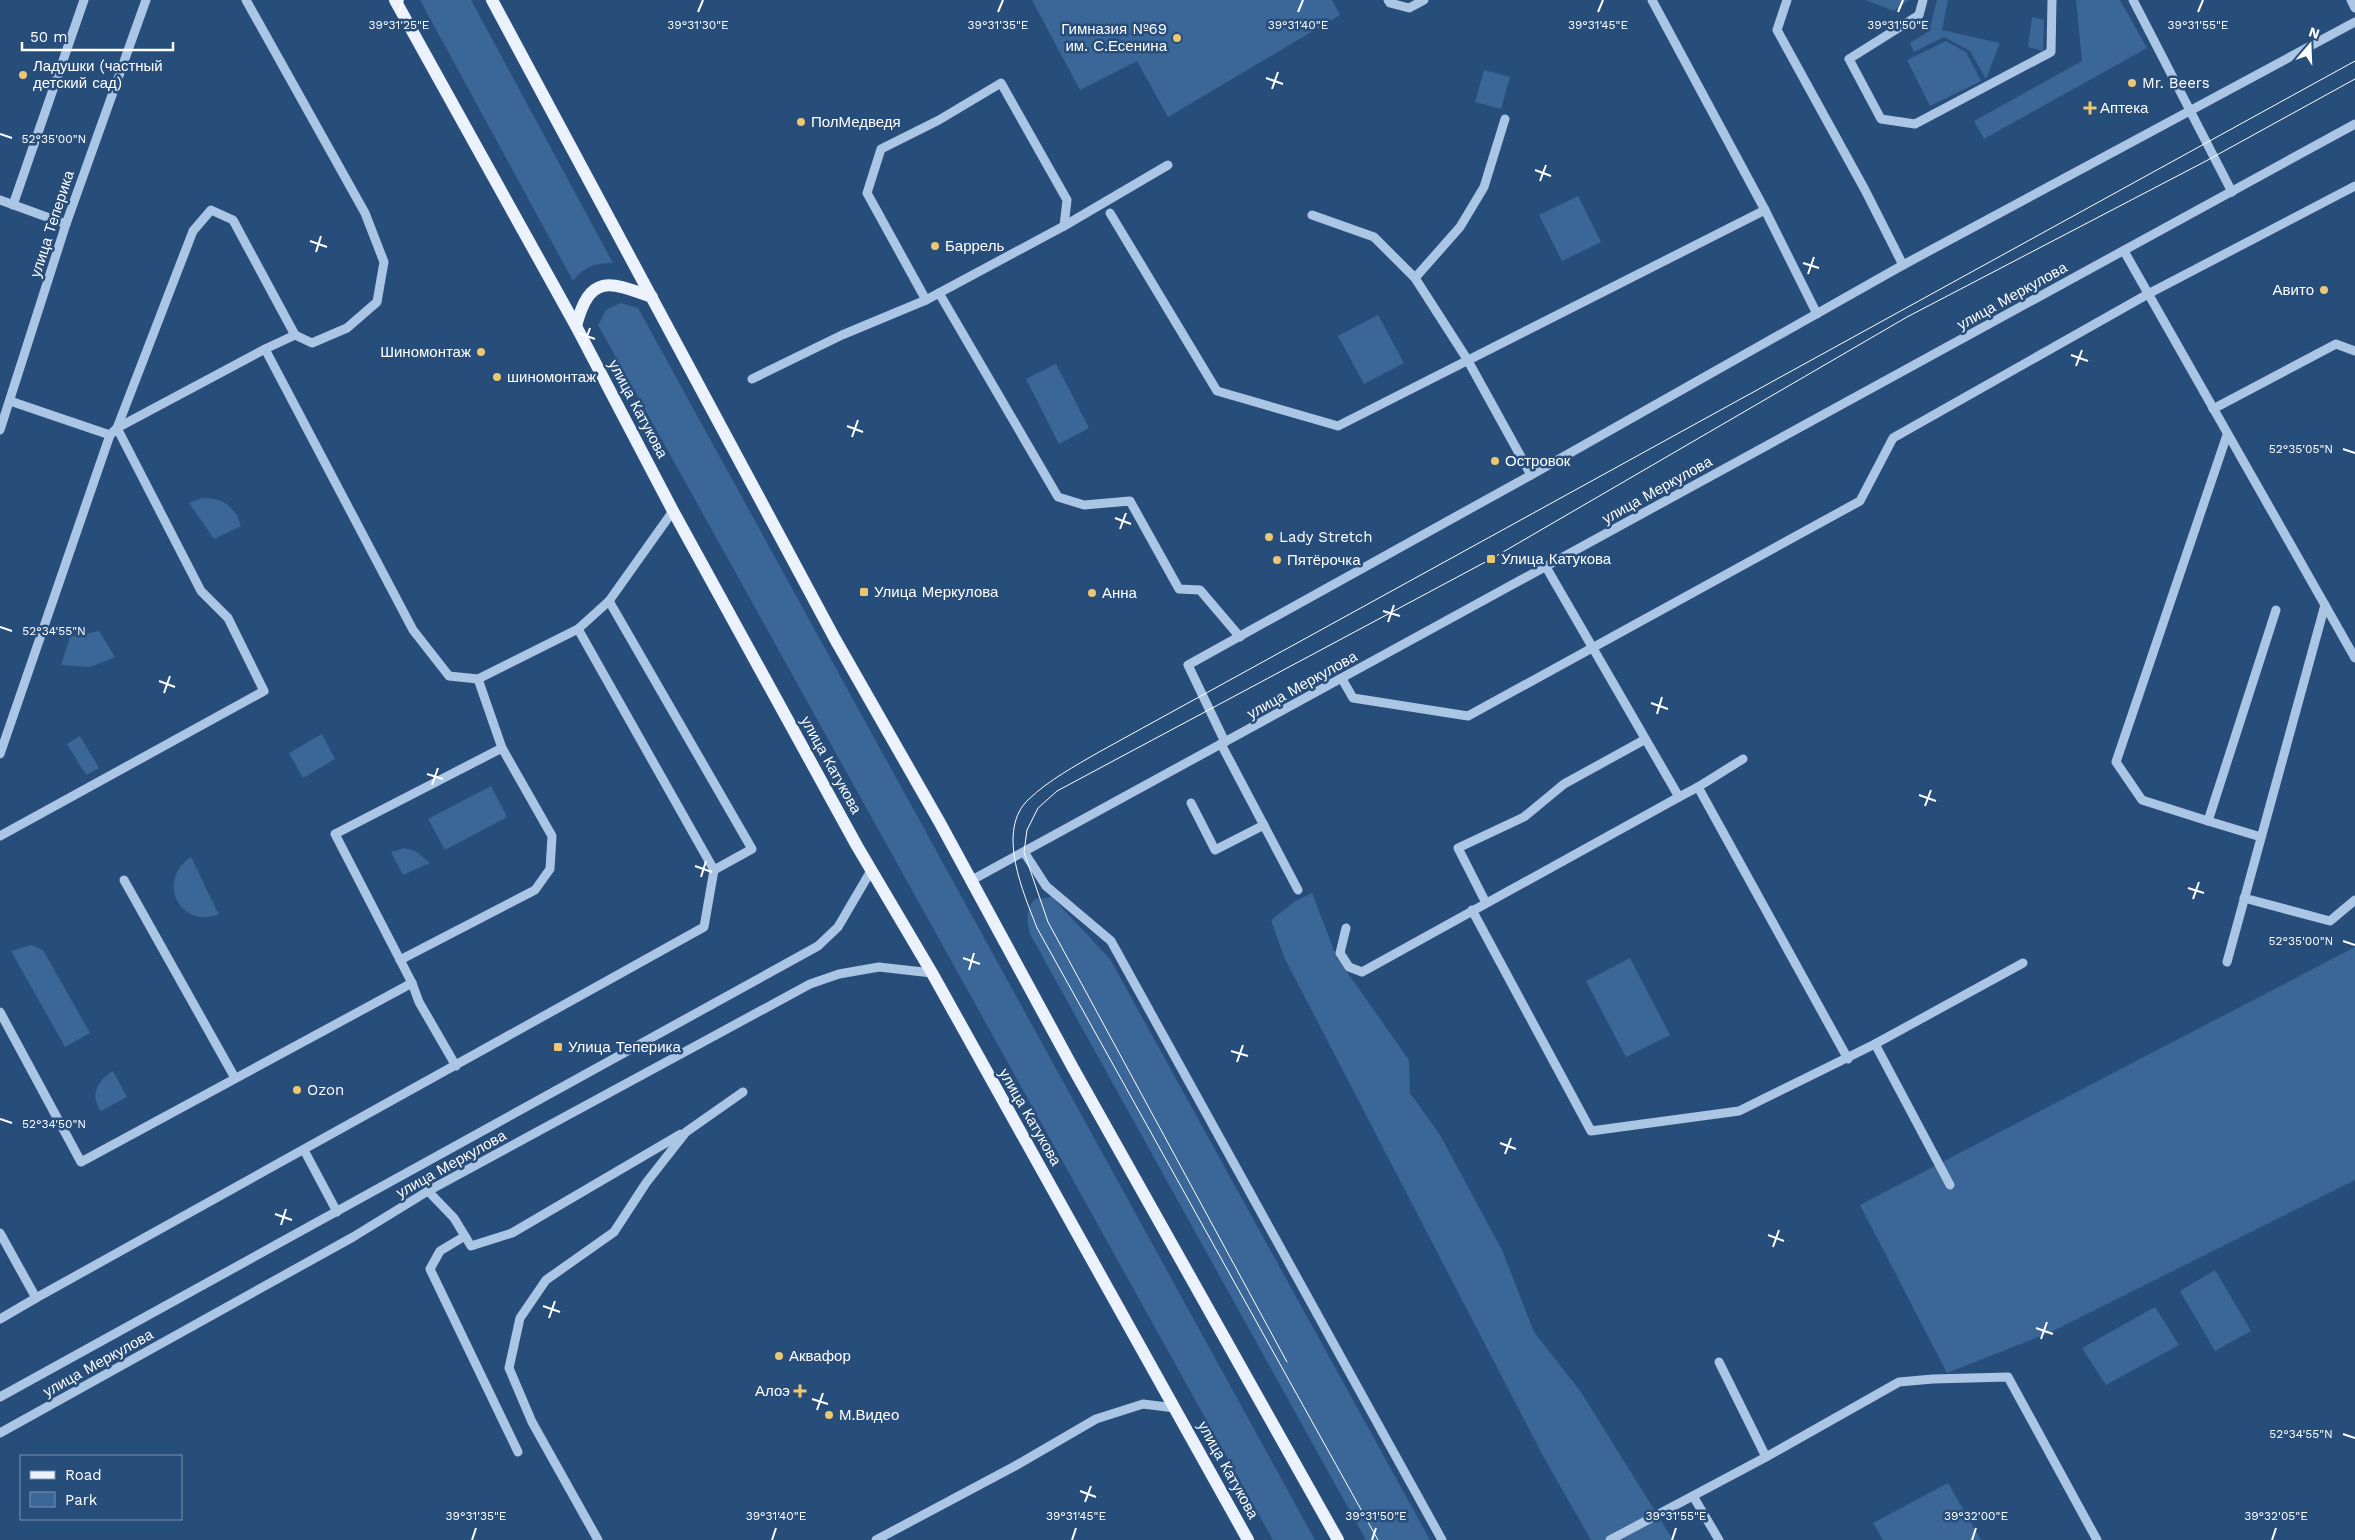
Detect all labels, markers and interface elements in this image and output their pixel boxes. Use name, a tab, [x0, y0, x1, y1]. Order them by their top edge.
text: 39°31'25"E	[369, 18, 430, 32]
text: 39°31'30"E	[667, 18, 729, 32]
text: 39°31'35"E	[968, 18, 1029, 32]
text: 39°31'40"E	[1268, 18, 1329, 32]
text: 39°31'45"E	[1568, 18, 1628, 32]
text: 39°31'50"E	[1867, 18, 1929, 32]
text: 39°31'55"E	[2168, 18, 2229, 32]
scale bar	[22, 20, 174, 52]
place label: Гимназия №69 им. С.Есенина	[1061, 20, 1168, 55]
north arrow	[2285, 20, 2335, 70]
text: N	[2307, 23, 2322, 42]
text: 50 m	[30, 28, 67, 46]
marker: Гимназия №69 им. С.Есенина	[1171, 32, 1183, 44]
place label: Ладушки (частный детский сад)	[33, 57, 163, 92]
marker: Ладушки (частный детский сад)	[17, 69, 29, 81]
place label: Mr. Beers	[2142, 74, 2210, 92]
marker: Mr. Beers	[2126, 77, 2138, 89]
place label: Аптека	[2100, 99, 2149, 117]
marker: Аптека	[2084, 102, 2096, 114]
place label: ПолМедведя	[811, 113, 901, 131]
marker: ПолМедведя	[795, 116, 807, 128]
text: 52°35'00"N	[22, 132, 86, 146]
street label: улица Теперика	[26, 168, 78, 280]
place label: Баррель	[945, 237, 1004, 255]
marker: Баррель	[929, 240, 941, 252]
street label: улица Меркулова	[1954, 258, 2071, 334]
place label: Авито	[2273, 281, 2314, 299]
marker: Авито	[2318, 284, 2330, 296]
place label: Шиномонтаж	[380, 343, 471, 361]
marker: Шиномонтаж	[475, 346, 487, 358]
street label: улица Катукова	[605, 357, 672, 462]
place label: шиномонтаж	[507, 368, 596, 386]
marker: шиномонтаж	[491, 371, 503, 383]
text: 52°35'05"N	[2269, 442, 2333, 456]
place label: Островок	[1505, 452, 1571, 470]
street label: улица Меркулова	[1599, 452, 1716, 528]
marker: Островок	[1489, 455, 1501, 467]
place label: Lady Stretch	[1279, 528, 1373, 546]
marker: Lady Stretch	[1263, 531, 1275, 543]
place label: Улица Катукова	[1501, 550, 1612, 568]
place label: Пятёрочка	[1287, 551, 1361, 569]
marker: Улица Катукова	[1485, 553, 1497, 565]
marker: Пятёрочка	[1271, 554, 1283, 566]
place label: Улица Меркулова	[874, 583, 999, 601]
place label: Анна	[1102, 584, 1138, 602]
marker: Улица Меркулова	[858, 586, 870, 598]
marker: Анна	[1086, 587, 1098, 599]
text: 52°34'55"N	[22, 624, 86, 638]
street label: улица Меркулова	[1244, 647, 1361, 723]
street label: улица Катукова	[797, 713, 866, 818]
text: 52°35'00"N	[2269, 934, 2333, 948]
place label: Улица Теперика	[568, 1038, 681, 1056]
marker: Улица Теперика	[552, 1041, 564, 1053]
street label: улица Катукова	[995, 1065, 1065, 1169]
place label: Ozon	[307, 1081, 344, 1099]
marker: Ozon	[291, 1084, 303, 1096]
text: 52°34'50"N	[22, 1117, 86, 1131]
street label: улица Меркулова	[393, 1126, 510, 1202]
street label: улица Меркулова	[40, 1325, 157, 1401]
place label: Аквафор	[789, 1347, 851, 1365]
marker: Аквафор	[773, 1350, 785, 1362]
place label: Алоэ	[755, 1382, 790, 1400]
marker: Алоэ	[794, 1385, 806, 1397]
place label: М.Видео	[839, 1406, 899, 1424]
marker: М.Видео	[823, 1409, 835, 1421]
street label: улица Катукова	[1194, 1418, 1263, 1523]
text: 52°34'55"N	[2269, 1427, 2333, 1441]
legend	[20, 1455, 182, 1520]
text: Road	[65, 1466, 102, 1484]
text: Park	[65, 1491, 98, 1509]
text: 39°31'35"E	[446, 1509, 507, 1523]
text: 39°31'40"E	[746, 1509, 807, 1523]
text: 39°31'45"E	[1046, 1509, 1106, 1523]
text: 39°31'50"E	[1345, 1509, 1407, 1523]
text: 39°31'55"E	[1646, 1509, 1707, 1523]
text: 39°32'00"E	[1944, 1509, 2008, 1523]
text: 39°32'05"E	[2244, 1509, 2308, 1523]

